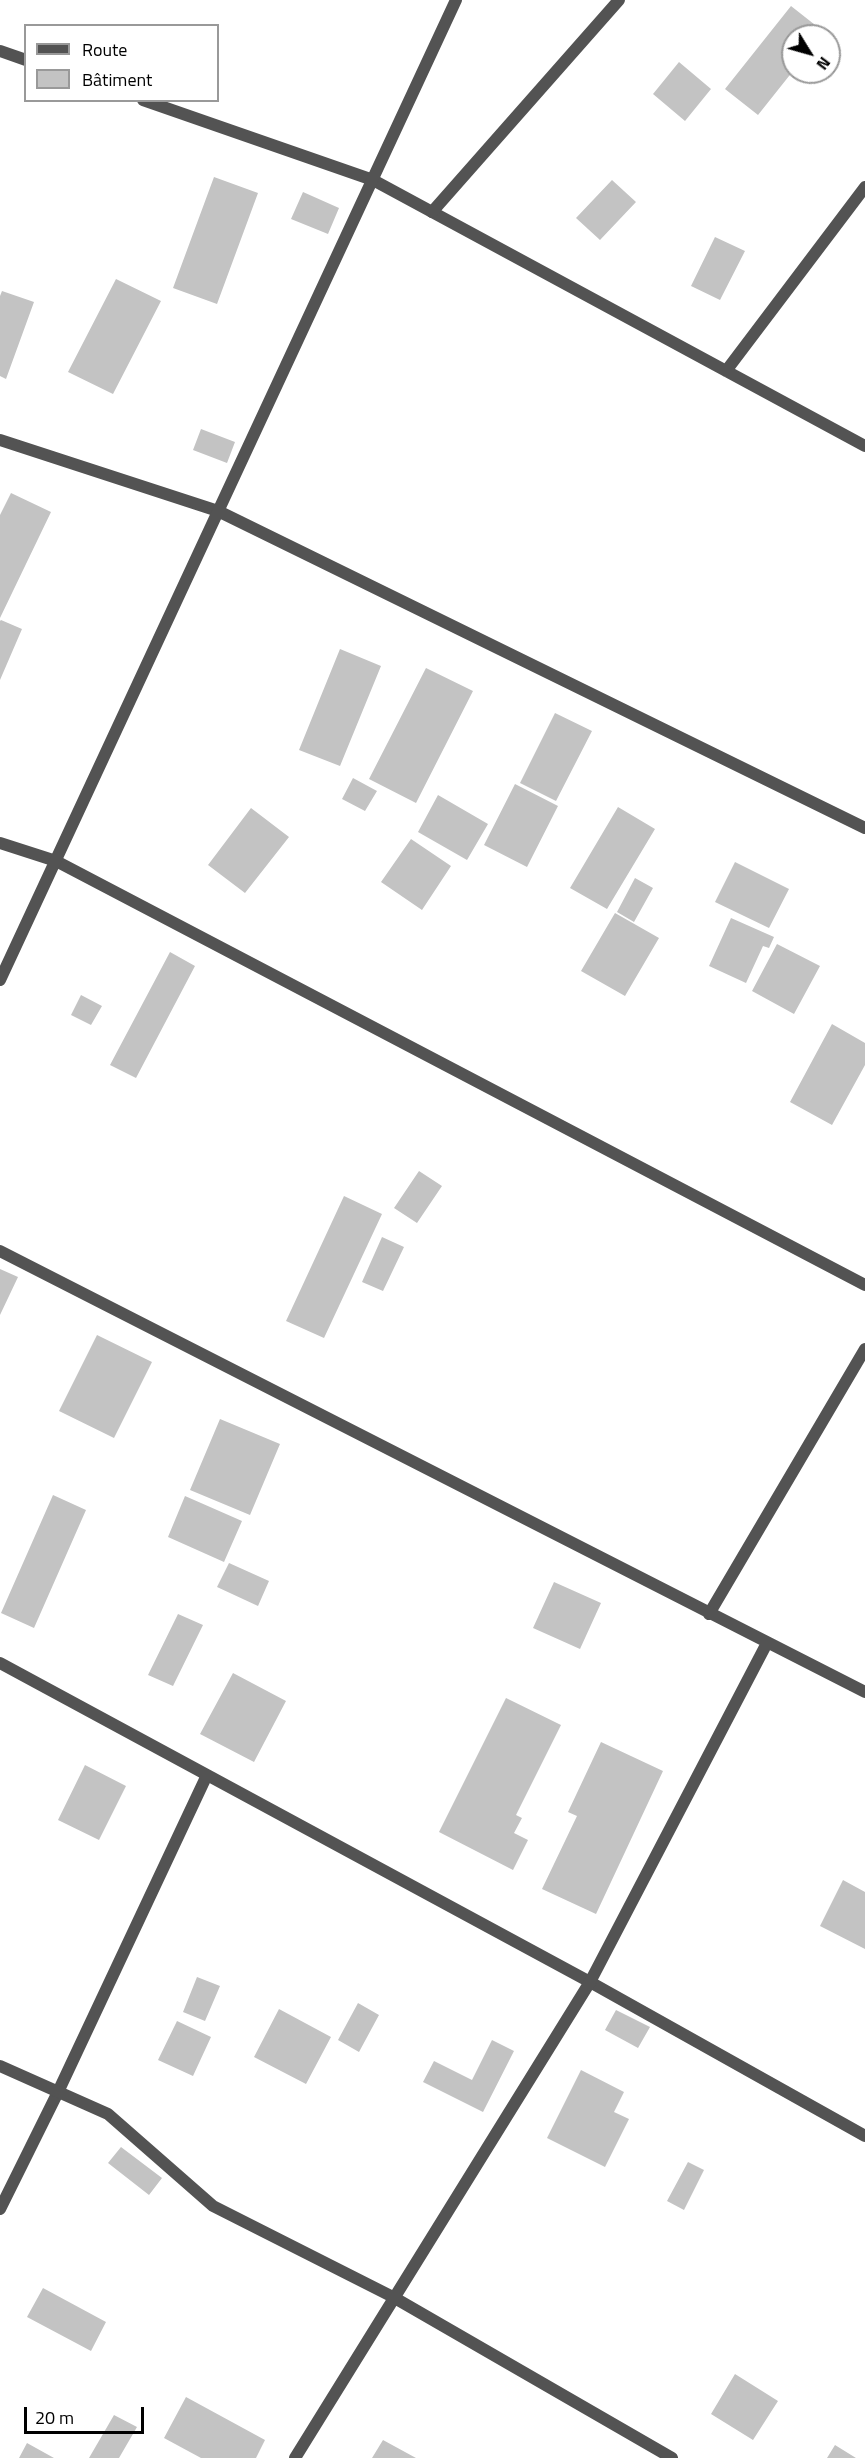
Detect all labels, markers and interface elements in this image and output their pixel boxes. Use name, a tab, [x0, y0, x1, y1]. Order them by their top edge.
legend	[24, 24, 219, 102]
north arrow	[781, 24, 841, 84]
text: Route	[82, 36, 127, 63]
text: N	[811, 52, 837, 75]
text: Bâtiment	[82, 66, 152, 93]
scale bar	[27, 2395, 147, 2433]
text: 20 m	[35, 2404, 74, 2431]

